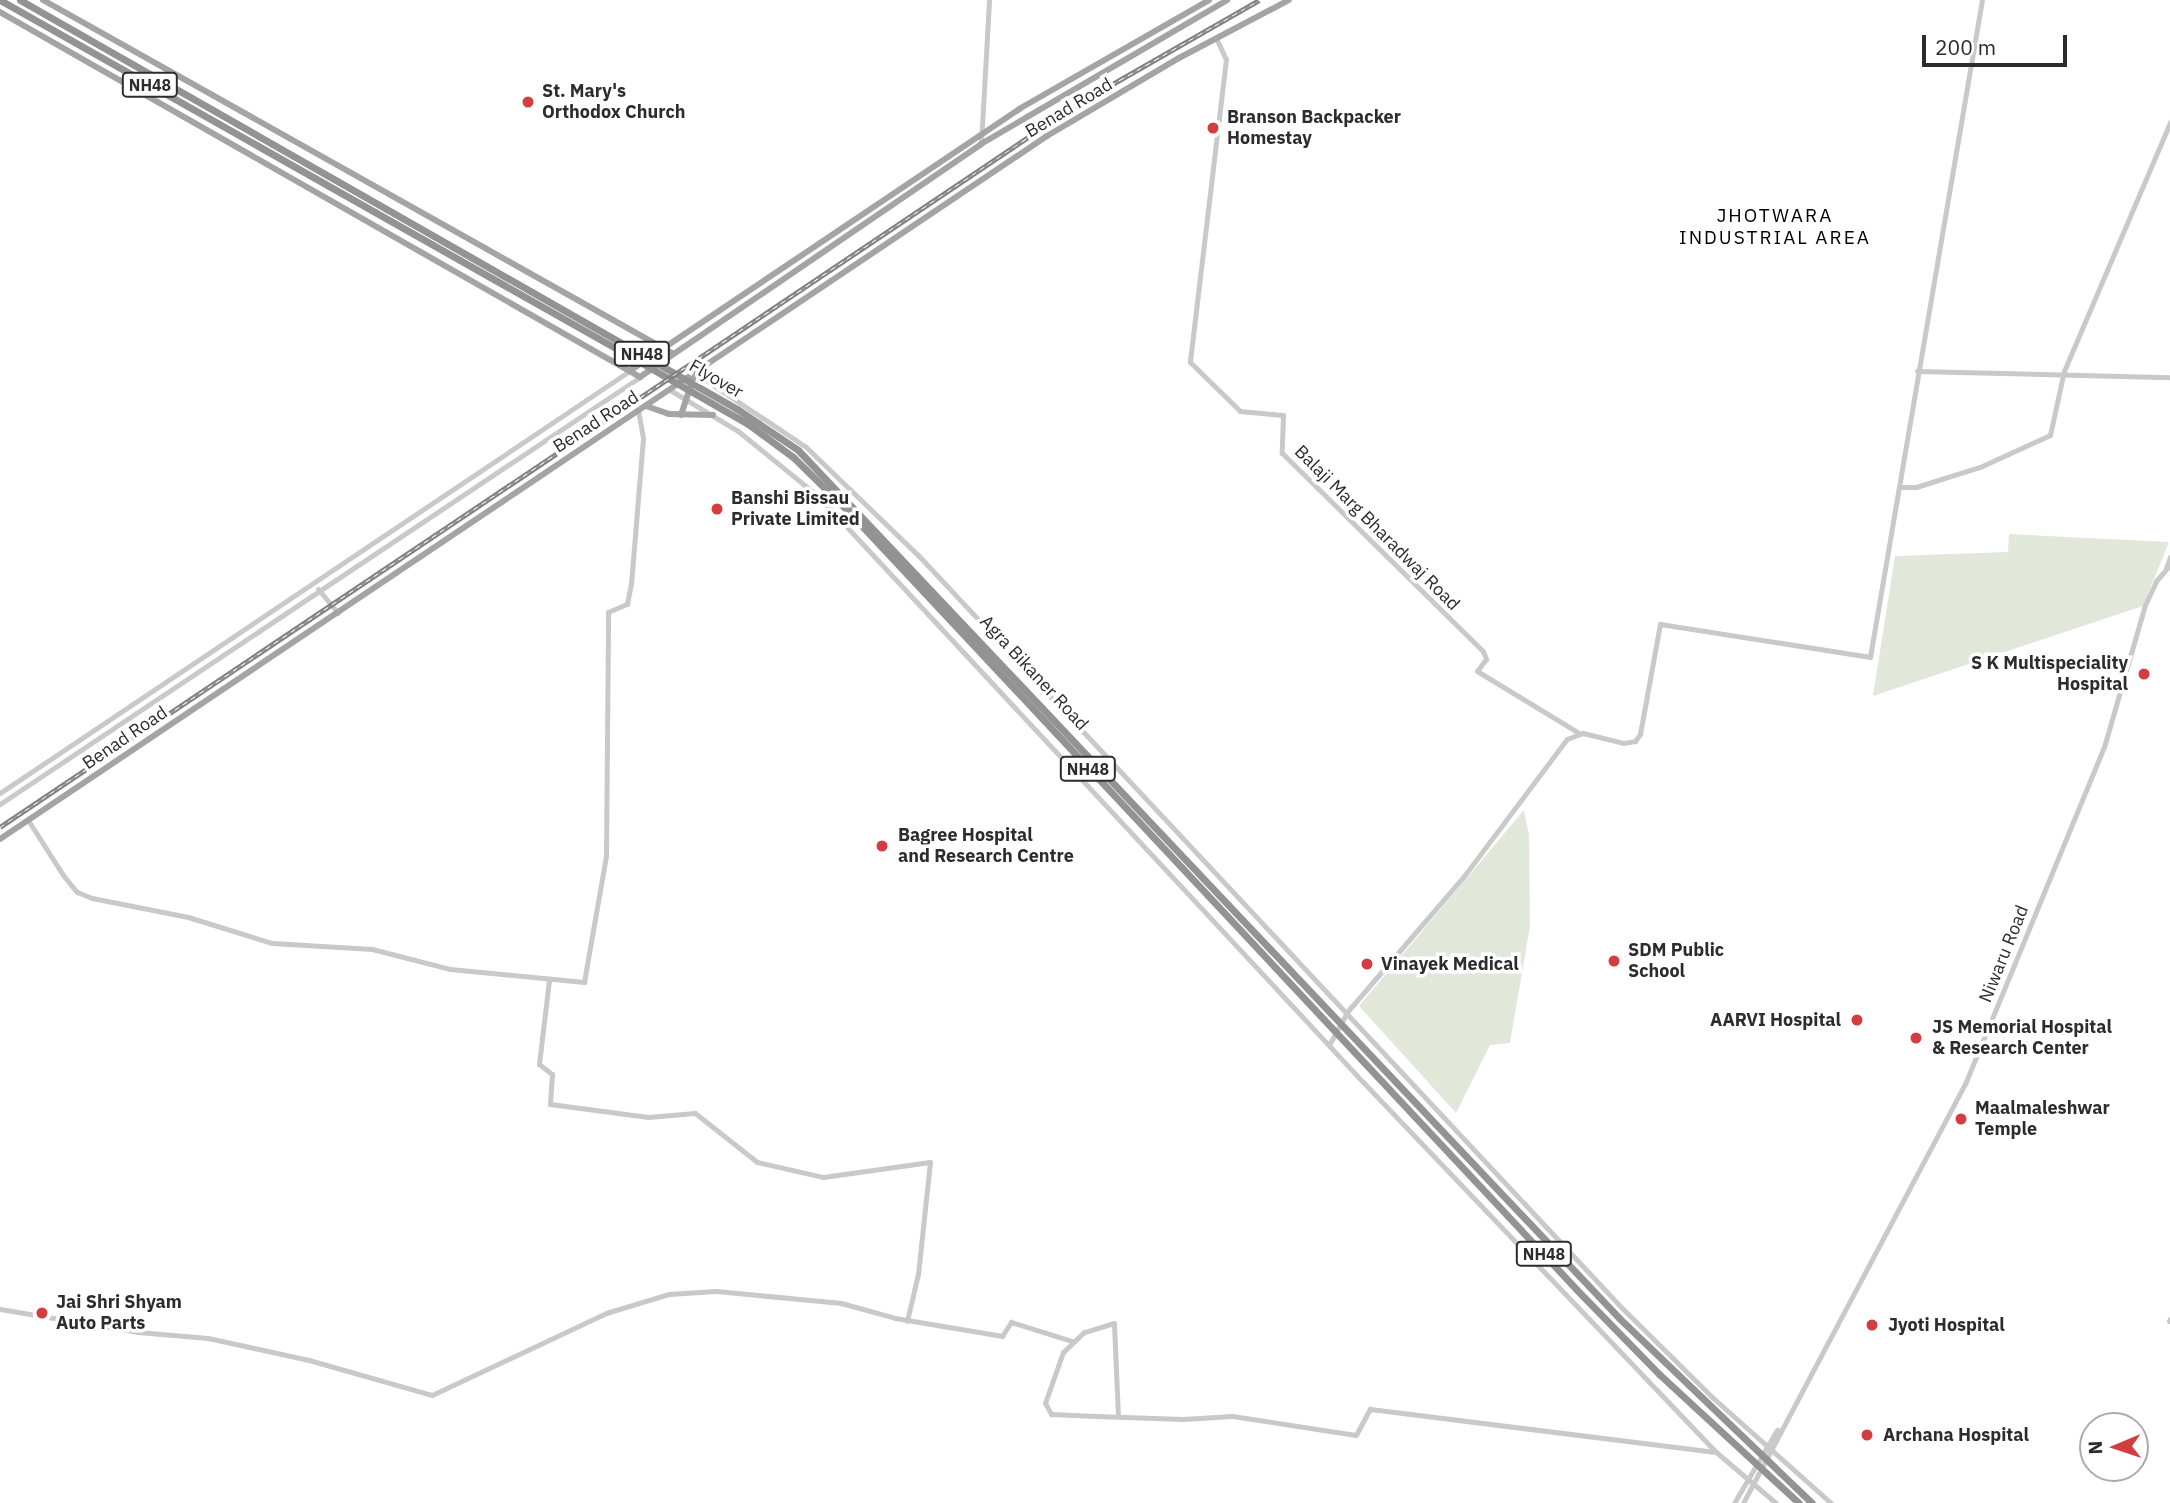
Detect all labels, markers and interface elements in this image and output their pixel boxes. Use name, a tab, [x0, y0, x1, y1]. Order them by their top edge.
scale bar	[1925, 21, 2070, 65]
text: 200 m	[1935, 33, 1996, 61]
road number: NH48	[120, 72, 180, 97]
street label: Benad Road	[1022, 74, 1116, 142]
place label: St. Mary's Orthodox Church	[542, 81, 685, 124]
marker: St. Mary's Orthodox Church	[520, 94, 536, 110]
place label: Branson Backpacker Homestay	[1227, 107, 1401, 150]
marker: Branson Backpacker Homestay	[1205, 120, 1221, 136]
district label: JHOTWARA INDUSTRIAL AREA	[1681, 205, 1869, 249]
road number: NH48	[612, 342, 672, 366]
street label: Flyover	[685, 355, 747, 403]
street label: Benad Road	[549, 386, 643, 458]
street label: Balaji Marg Bharadwaj Road	[1290, 441, 1464, 615]
place label: Banshi Bissau Private Limited	[731, 488, 860, 530]
marker: Banshi Bissau Private Limited	[709, 501, 725, 517]
street label: Agra Bikaner Road	[975, 611, 1093, 735]
place label: S K Multispeciality Hospital	[1971, 653, 2128, 696]
marker: S K Multispeciality Hospital	[2134, 664, 2154, 684]
street label: Benad Road	[79, 702, 171, 774]
road number: NH48	[1058, 756, 1118, 782]
place label: Bagree Hospital and Research Centre	[898, 825, 1074, 868]
marker: Bagree Hospital and Research Centre	[872, 836, 892, 856]
street label: Niwaru Road	[1975, 902, 2033, 1006]
place label: SDM Public School	[1628, 940, 1724, 982]
place label: Vinayek Medical	[1381, 953, 1519, 975]
marker: SDM Public School	[1606, 953, 1622, 969]
marker: Vinayek Medical	[1359, 956, 1375, 972]
place label: AARVI Hospital	[1710, 1009, 1841, 1031]
marker: AARVI Hospital	[1847, 1010, 1867, 1030]
place label: JS Memorial Hospital & Research Center	[1932, 1017, 2112, 1060]
marker: JS Memorial Hospital & Research Center	[1906, 1028, 1926, 1048]
place label: Maalmaleshwar Temple	[1975, 1098, 2110, 1140]
marker: Maalmaleshwar Temple	[1953, 1111, 1969, 1127]
road number: NH48	[1514, 1242, 1574, 1266]
place label: Jai Shri Shyam Auto Parts	[56, 1292, 182, 1334]
marker: Jai Shri Shyam Auto Parts	[34, 1305, 50, 1321]
place label: Jyoti Hospital	[1888, 1314, 2005, 1336]
marker: Jyoti Hospital	[1862, 1315, 1882, 1335]
north arrow	[2079, 1412, 2149, 1482]
place label: Archana Hospital	[1883, 1424, 2029, 1446]
marker: Archana Hospital	[1857, 1425, 1877, 1445]
text: N	[2083, 1440, 2107, 1455]

